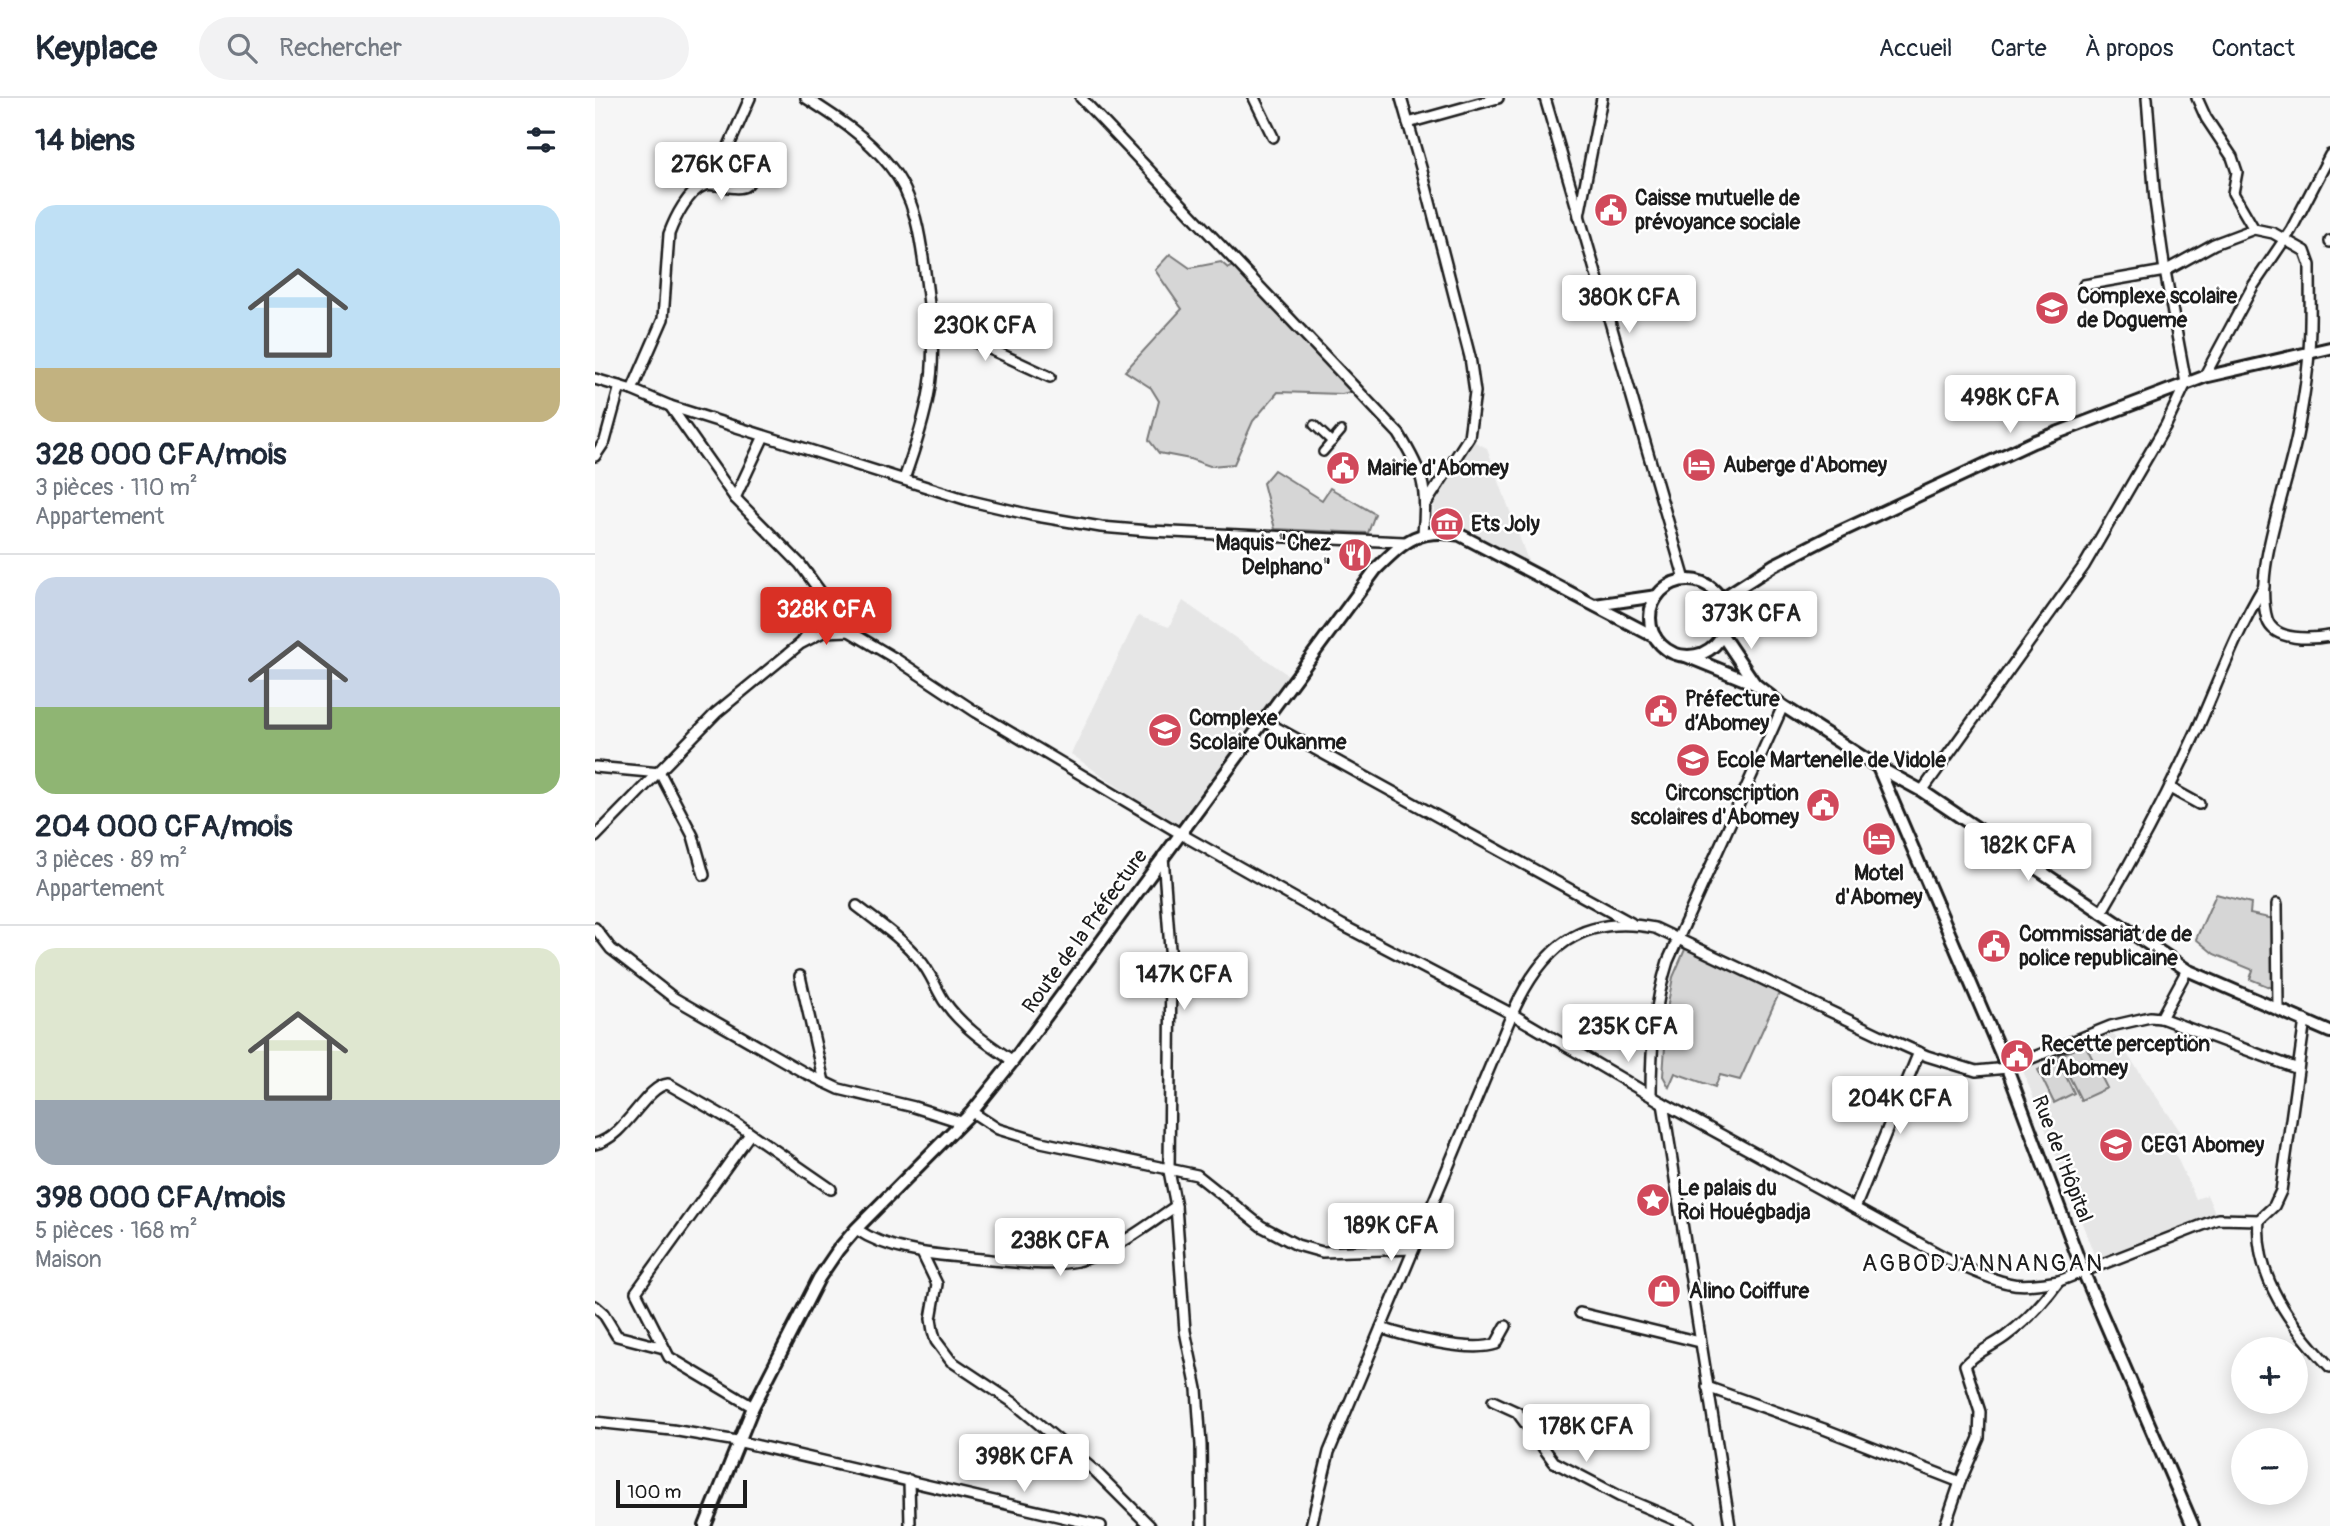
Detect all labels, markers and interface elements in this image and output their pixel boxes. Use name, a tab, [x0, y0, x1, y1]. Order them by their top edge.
search box	[199, 17, 689, 80]
text: Keyplace	[35, 28, 157, 69]
icon: search	[223, 29, 261, 67]
text: Rechercher	[279, 32, 402, 64]
text: Accueil	[1879, 34, 1953, 63]
text: Carte	[1991, 34, 2047, 63]
text: À propos	[2085, 34, 2174, 63]
text: Contact	[2212, 34, 2295, 63]
icon: filters	[522, 121, 560, 159]
text: 14 biens	[35, 122, 135, 159]
pin: 276K CFA	[649, 142, 793, 202]
text: 276K CFA	[671, 150, 771, 179]
place label: Caisse mutuelle de prévoyance sociale	[1635, 185, 1801, 236]
public building icon: Caisse mutuelle de prévoyance sociale	[1592, 191, 1630, 229]
icon: home	[235, 250, 361, 376]
pin: 380K CFA	[1557, 275, 1701, 335]
text: 380K CFA	[1578, 283, 1680, 312]
place label: Complexe scolaire de Dogueme	[2077, 283, 2238, 334]
school or university icon: Complexe scolaire de Dogueme	[2033, 289, 2071, 327]
pin: 230K CFA	[913, 303, 1057, 363]
text: 230K CFA	[934, 311, 1036, 340]
pin: 498K CFA	[1938, 376, 2082, 435]
text: 498K CFA	[1961, 383, 2059, 412]
text: 328 000 CFA/mois	[35, 436, 286, 473]
hotel icon: Auberge d'Abomey	[1680, 446, 1718, 484]
public building icon: Mairie d'Abomey	[1324, 449, 1362, 487]
place label: Auberge d'Abomey	[1723, 452, 1887, 479]
place label: Mairie d'Abomey	[1367, 455, 1509, 482]
text: 3 pièces · 110 m²	[35, 473, 198, 502]
text: Appartement	[35, 502, 164, 531]
museum icon: Ets Joly	[1428, 505, 1466, 543]
place label: Ets Joly	[1471, 511, 1540, 538]
place label: Maquis "Chez Delphano"	[1215, 530, 1331, 581]
restaurant icon: Maquis "Chez Delphano"	[1336, 536, 1374, 574]
pin: 328K CFA	[754, 588, 898, 647]
pin: 373K CFA	[1679, 592, 1823, 651]
text: 328K CFA	[776, 595, 876, 624]
text: 373K CFA	[1701, 599, 1801, 628]
icon: home	[235, 622, 361, 748]
place label: Préfecture d’Abomey	[1685, 686, 1780, 737]
public building icon: Préfecture d’Abomey	[1642, 692, 1680, 730]
place label: Complexe Scolaire Oukanme	[1189, 705, 1347, 756]
school or university icon: Complexe Scolaire Oukanme	[1146, 711, 1184, 749]
school or university icon: Ecole Martenelle de Vidole	[1674, 741, 1712, 779]
place label: Ecole Martenelle de Vidole	[1717, 747, 1947, 774]
place label: Circonscription scolaires d'Abomey	[1631, 780, 1799, 831]
public building icon: Circonscription scolaires d'Abomey	[1804, 786, 1842, 824]
text: 204 000 CFA/mois	[35, 808, 292, 845]
hotel icon: Motel d'Abomey	[1860, 820, 1898, 858]
pin: 182K CFA	[1956, 824, 2100, 883]
text: 182K CFA	[1980, 831, 2076, 860]
street label: Route de la Préfecture	[1016, 843, 1154, 1018]
text: 3 pièces · 89 m²	[35, 845, 187, 874]
place label: Motel d'Abomey	[1835, 860, 1923, 911]
text: Appartement	[35, 874, 164, 903]
place label: Commissariat de de police republicaine	[2019, 921, 2192, 972]
public building icon: Commissariat de de police republicaine	[1975, 927, 2013, 965]
pin: 147K CFA	[1112, 953, 1256, 1012]
text: 147K CFA	[1136, 960, 1232, 989]
icon: home	[235, 993, 361, 1119]
pin: 235K CFA	[1556, 1004, 1700, 1064]
text: 235K CFA	[1578, 1012, 1678, 1041]
place label: Recette perception d'Abomey	[2041, 1031, 2210, 1082]
public building icon: Recette perception d'Abomey	[1998, 1037, 2036, 1075]
pin: 204K CFA	[1828, 1076, 1972, 1136]
text: 204K CFA	[1848, 1084, 1952, 1113]
street label: Rue de l'Hôpital	[2025, 1092, 2099, 1226]
school or university icon: CEG1 Abomey	[2097, 1126, 2135, 1164]
place label: CEG1 Abomey	[2141, 1132, 2264, 1159]
place label: Le palais du Roi Houégbadja	[1677, 1175, 1811, 1226]
text: 398 000 CFA/mois	[35, 1179, 285, 1216]
place icon: Le palais du Roi Houégbadja	[1634, 1181, 1672, 1219]
pin: 189K CFA	[1319, 1204, 1463, 1263]
text: 189K CFA	[1344, 1211, 1438, 1240]
text: 5 pièces · 168 m²	[35, 1216, 198, 1245]
pin: 238K CFA	[988, 1218, 1132, 1278]
text: 238K CFA	[1011, 1226, 1109, 1255]
text: Maison	[35, 1245, 102, 1274]
district label: AGBODJANNANGAN	[1862, 1249, 2104, 1278]
shop icon: Alino Coiffure	[1645, 1272, 1683, 1310]
place label: Alino Coiffure	[1689, 1278, 1810, 1305]
map controls	[2231, 1337, 2308, 1505]
button: +	[2231, 1337, 2308, 1414]
pin: 178K CFA	[1514, 1404, 1658, 1464]
text: 178K CFA	[1539, 1412, 1633, 1441]
button: −	[2231, 1428, 2308, 1505]
pin: 398K CFA	[952, 1434, 1096, 1494]
text: 398K CFA	[975, 1442, 1073, 1471]
scale bar	[616, 1477, 747, 1509]
text: 100 m	[627, 1480, 681, 1504]

